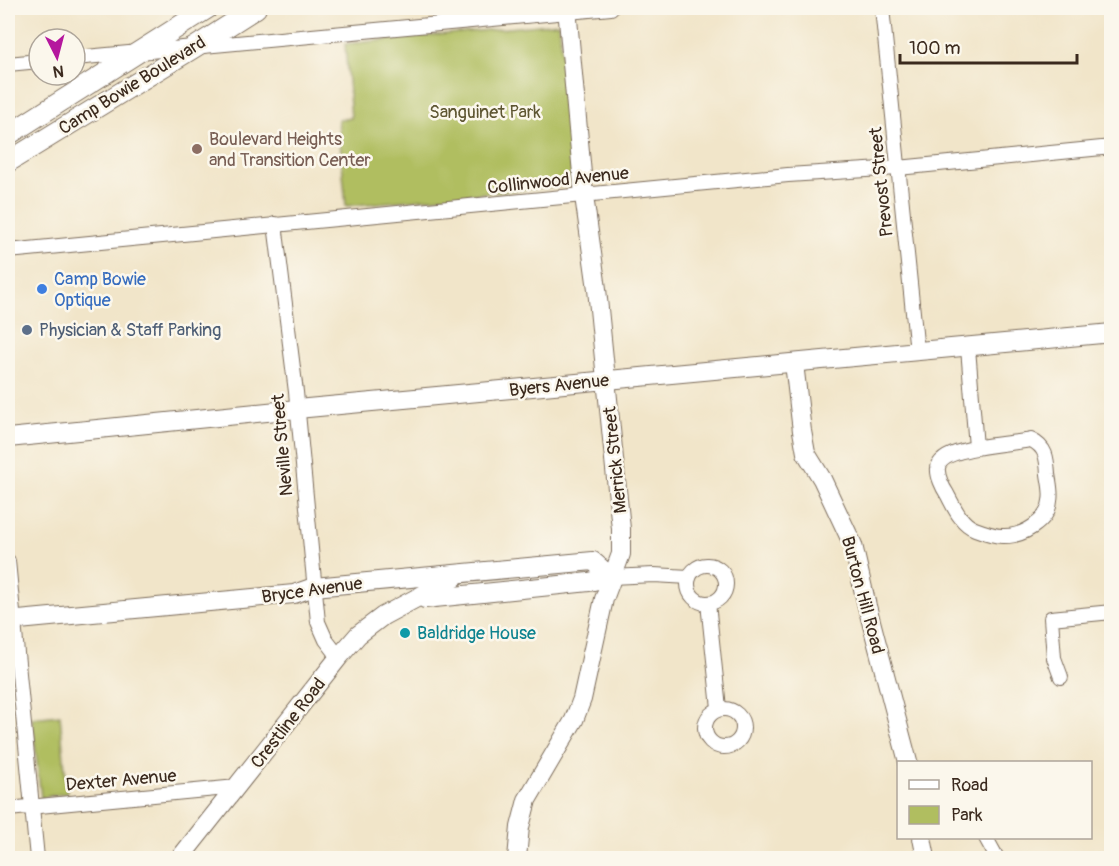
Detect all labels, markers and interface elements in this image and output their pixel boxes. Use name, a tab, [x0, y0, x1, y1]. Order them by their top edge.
north arrow	[27, 27, 87, 87]
scale bar	[900, 27, 1077, 65]
street label: Camp Bowie Boulevard	[54, 31, 210, 140]
text: 100 m	[909, 37, 961, 60]
text: N	[52, 60, 65, 81]
park label: Sanguinet Park	[429, 101, 541, 124]
street label: Prevost Street	[864, 125, 899, 238]
place label: Boulevard Heights and Transition Center	[209, 128, 371, 172]
marker: Boulevard Heights and Transition Center	[190, 142, 204, 156]
street label: Collinwood Avenue	[486, 162, 630, 199]
place label: Camp Bowie Optique	[54, 268, 146, 312]
marker: Camp Bowie Optique	[35, 282, 49, 296]
place label: Physician & Staff Parking	[39, 319, 221, 342]
marker: Physician & Staff Parking	[20, 323, 34, 337]
street label: Byers Avenue	[508, 369, 610, 402]
street label: Neville Street	[267, 392, 298, 497]
street label: Merrick Street	[598, 405, 633, 514]
street label: Burton Hill Road	[836, 534, 889, 656]
street label: Bryce Avenue	[260, 572, 364, 609]
place label: Baldridge House	[417, 622, 536, 645]
marker: Baldridge House	[398, 626, 412, 640]
street label: Crestline Road	[246, 673, 331, 773]
legend	[897, 761, 1092, 839]
street label: Dexter Avenue	[65, 764, 177, 797]
text: Road	[951, 774, 988, 797]
text: Park	[951, 804, 983, 827]

